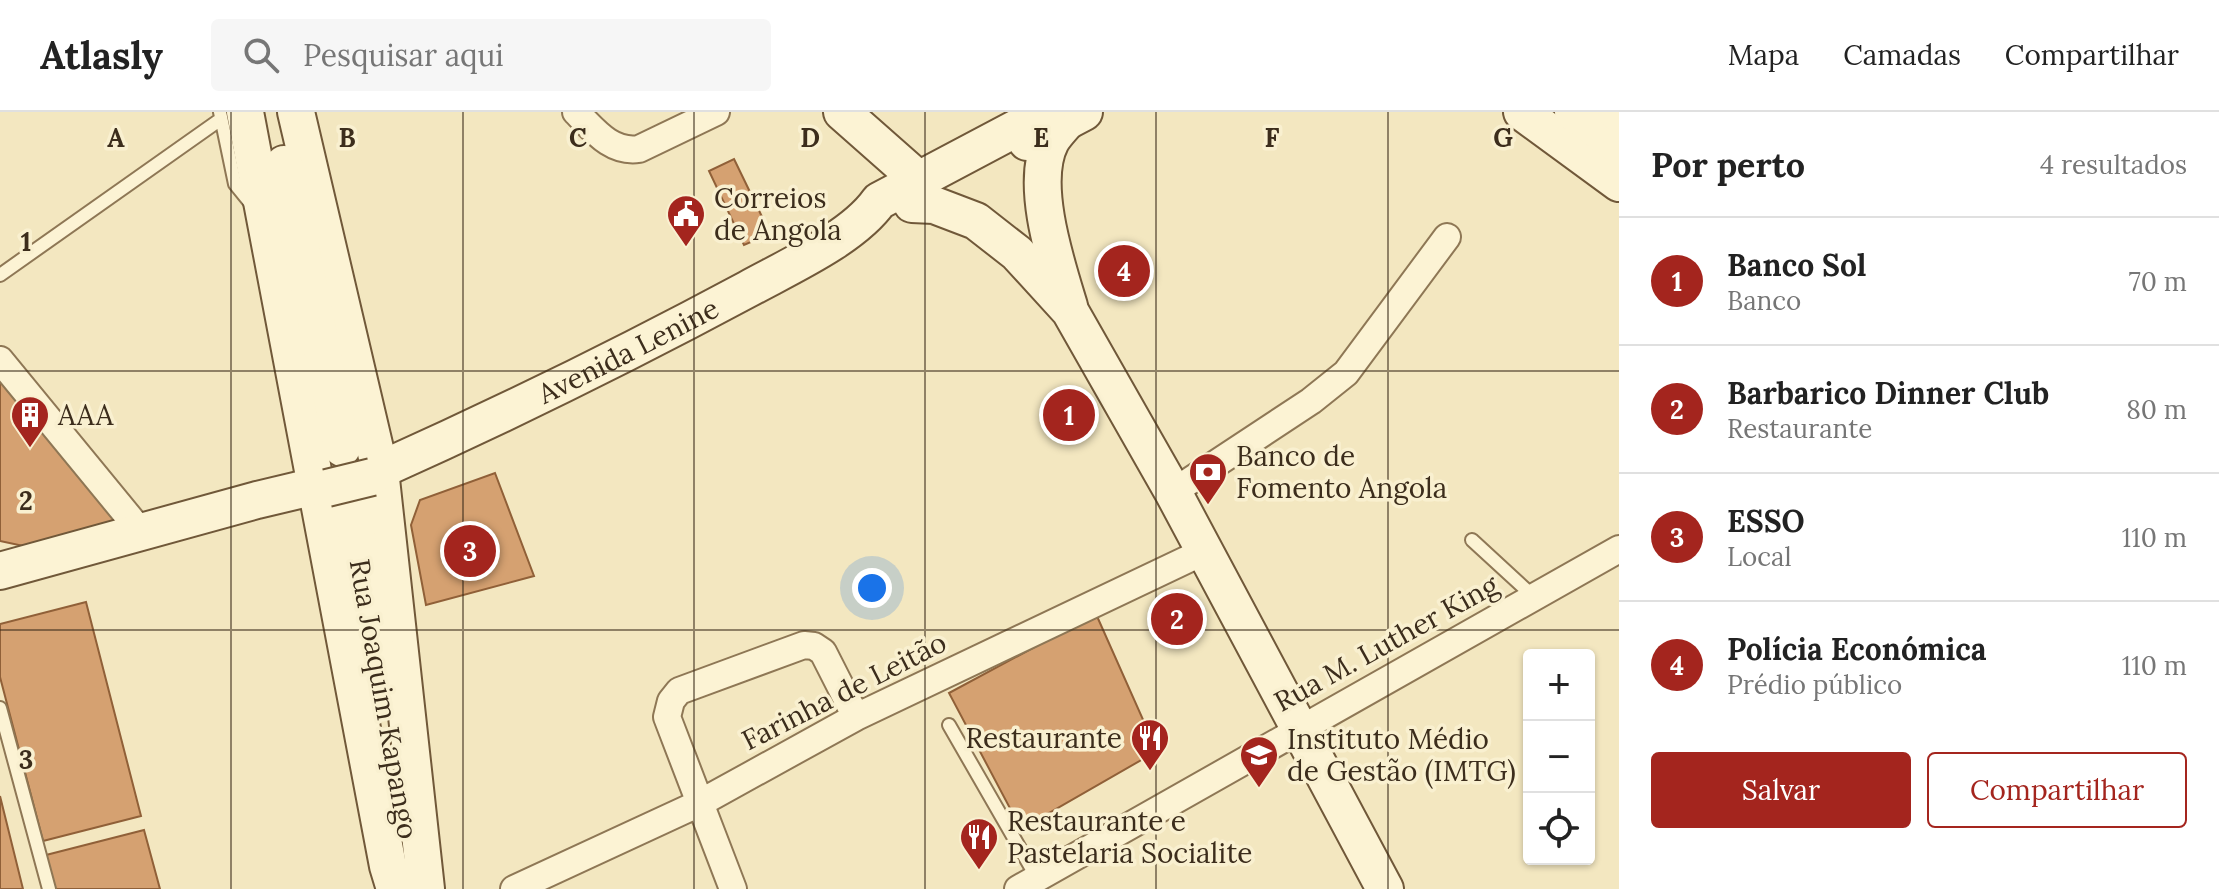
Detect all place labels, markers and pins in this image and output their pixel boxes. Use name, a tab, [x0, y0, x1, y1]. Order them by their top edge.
place label: Correios de Angola	[714, 180, 842, 248]
public building icon: Correios de Angola	[665, 193, 707, 248]
pin: 4	[1098, 241, 1150, 301]
pin: 1	[1043, 385, 1095, 445]
building icon: AAA	[9, 394, 51, 449]
place label: AAA	[57, 397, 114, 433]
place label: Banco de Fomento Angola	[1236, 438, 1447, 506]
bank icon: Banco de Fomento Angola	[1187, 451, 1229, 506]
pin: 3	[444, 521, 496, 581]
pin: 2	[1151, 589, 1203, 649]
restaurant icon: Restaurante	[1129, 717, 1171, 772]
place label: Restaurante	[966, 720, 1122, 756]
place label: Instituto Médio de Gestão (IMTG)	[1287, 721, 1516, 789]
school or university icon: Instituto Médio de Gestão (IMTG)	[1238, 734, 1280, 789]
place label: Restaurante e Pastelaria Socialite	[1007, 803, 1252, 871]
restaurant icon: Restaurante e Pastelaria Socialite	[958, 816, 1000, 871]

